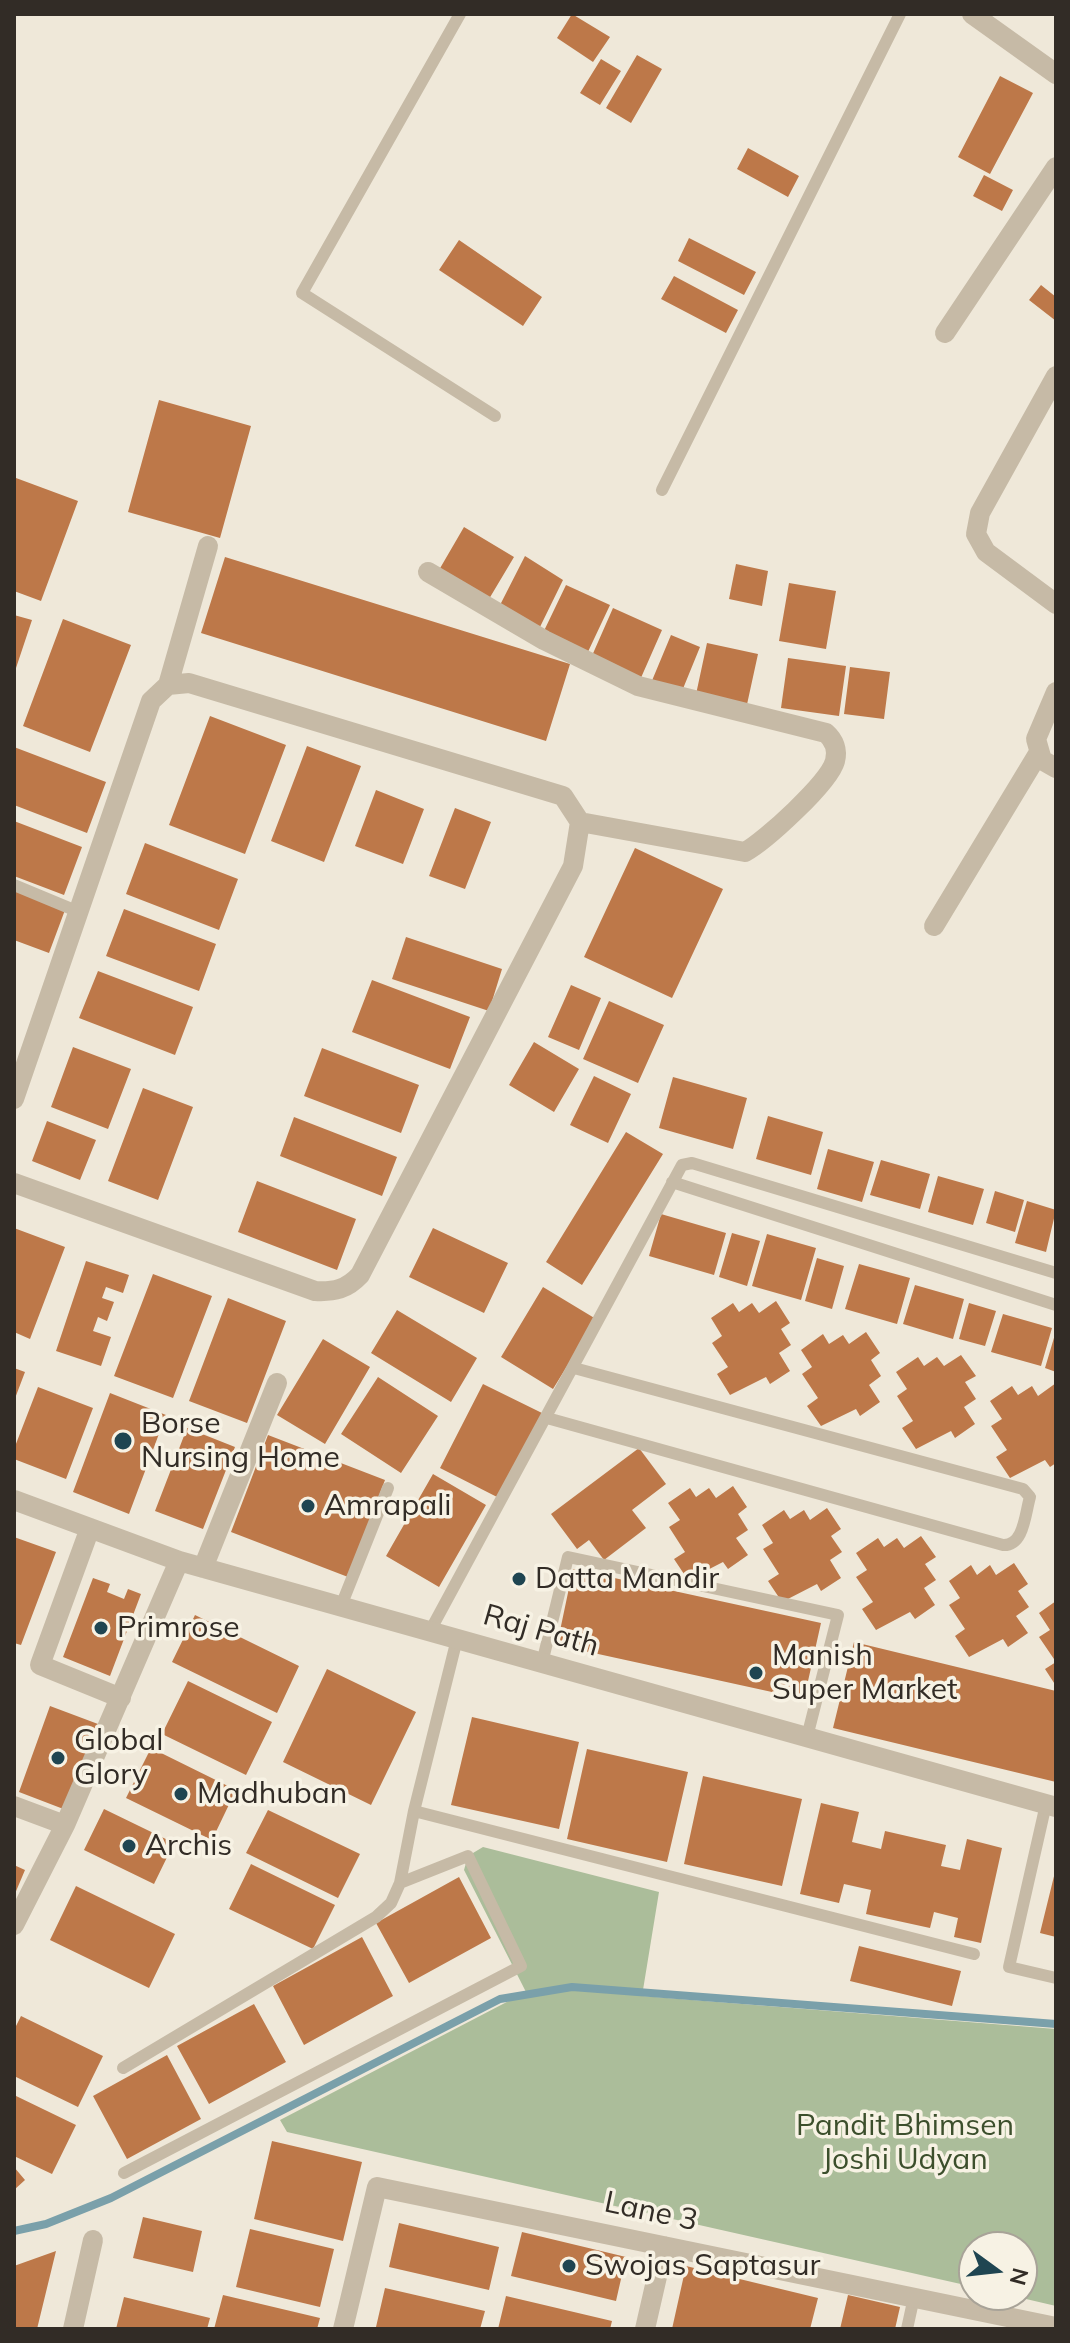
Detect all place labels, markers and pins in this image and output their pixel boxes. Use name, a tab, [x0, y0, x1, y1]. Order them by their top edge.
place label: Borse Nursing Home	[141, 1406, 340, 1476]
marker: Borse Nursing Home	[112, 1430, 134, 1452]
place label: Amrapali	[324, 1488, 451, 1524]
marker: Amrapali	[299, 1497, 317, 1515]
place label: Datta Mandir	[535, 1561, 719, 1597]
marker: Datta Mandir	[510, 1570, 528, 1588]
place label: Primrose	[117, 1610, 240, 1646]
marker: Primrose	[92, 1619, 110, 1637]
place label: Manish Super Market	[772, 1638, 958, 1708]
marker: Manish Super Market	[747, 1664, 765, 1682]
place label: Global Glory	[74, 1723, 163, 1794]
marker: Global Glory	[49, 1749, 67, 1767]
place label: Madhuban	[197, 1776, 347, 1812]
marker: Madhuban	[172, 1785, 190, 1803]
place label: Archis	[145, 1828, 232, 1864]
marker: Archis	[120, 1837, 138, 1855]
place label: Swojas Saptasur	[585, 2248, 820, 2284]
marker: Swojas Saptasur	[560, 2257, 578, 2275]

